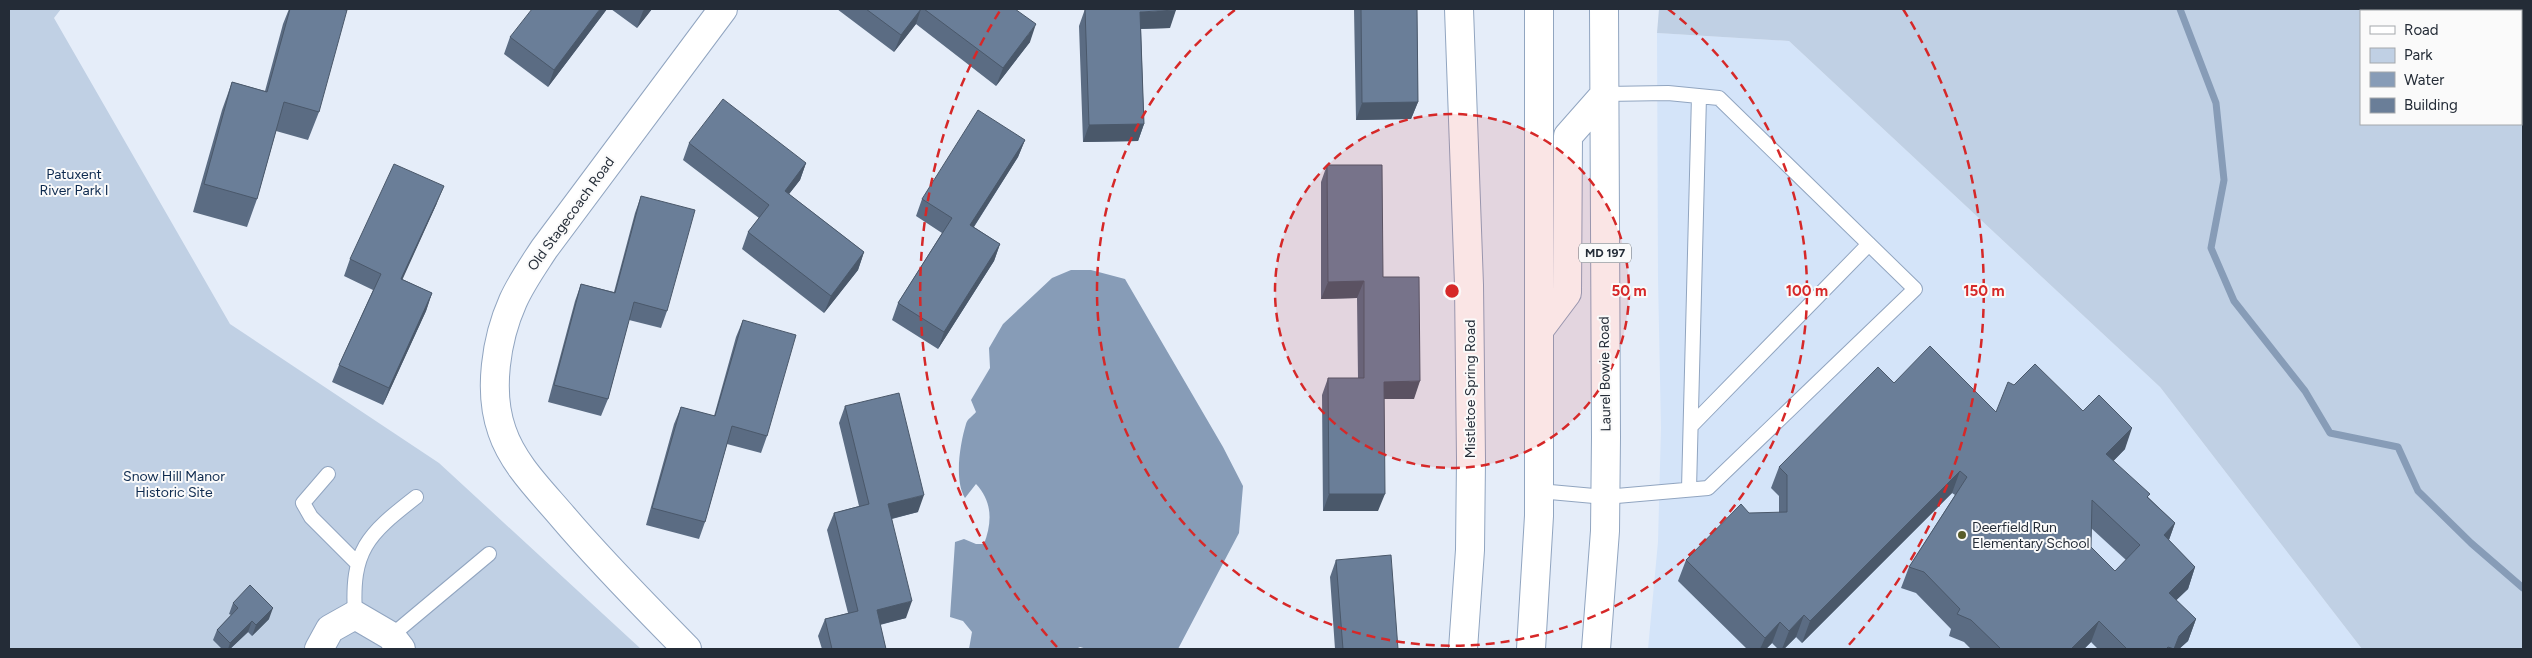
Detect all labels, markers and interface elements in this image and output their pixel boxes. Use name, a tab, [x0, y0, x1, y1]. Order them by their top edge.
legend	[2360, 10, 2522, 125]
text: Road	[2404, 21, 2439, 39]
text: Park	[2404, 46, 2433, 64]
text: Water	[2404, 71, 2444, 89]
text: Building	[2404, 96, 2458, 114]
street label: Old Stagecoach Road	[524, 154, 618, 274]
park label: Patuxent River Park I	[40, 166, 108, 199]
road number: MD 197	[1579, 244, 1631, 262]
centre of rings	[1443, 282, 1461, 300]
text: 50 m	[1611, 282, 1647, 300]
text: 100 m	[1786, 282, 1828, 300]
text: 150 m	[1963, 282, 2005, 300]
street label: Laurel Bowie Road	[1595, 316, 1615, 432]
street label: Mistletoe Spring Road	[1462, 320, 1479, 458]
park label: Snow Hill Manor Historic Site	[123, 468, 225, 501]
place label: Deerfield Run Elementary School	[1972, 519, 2090, 552]
marker: Deerfield Run Elementary School	[1956, 529, 1968, 541]

